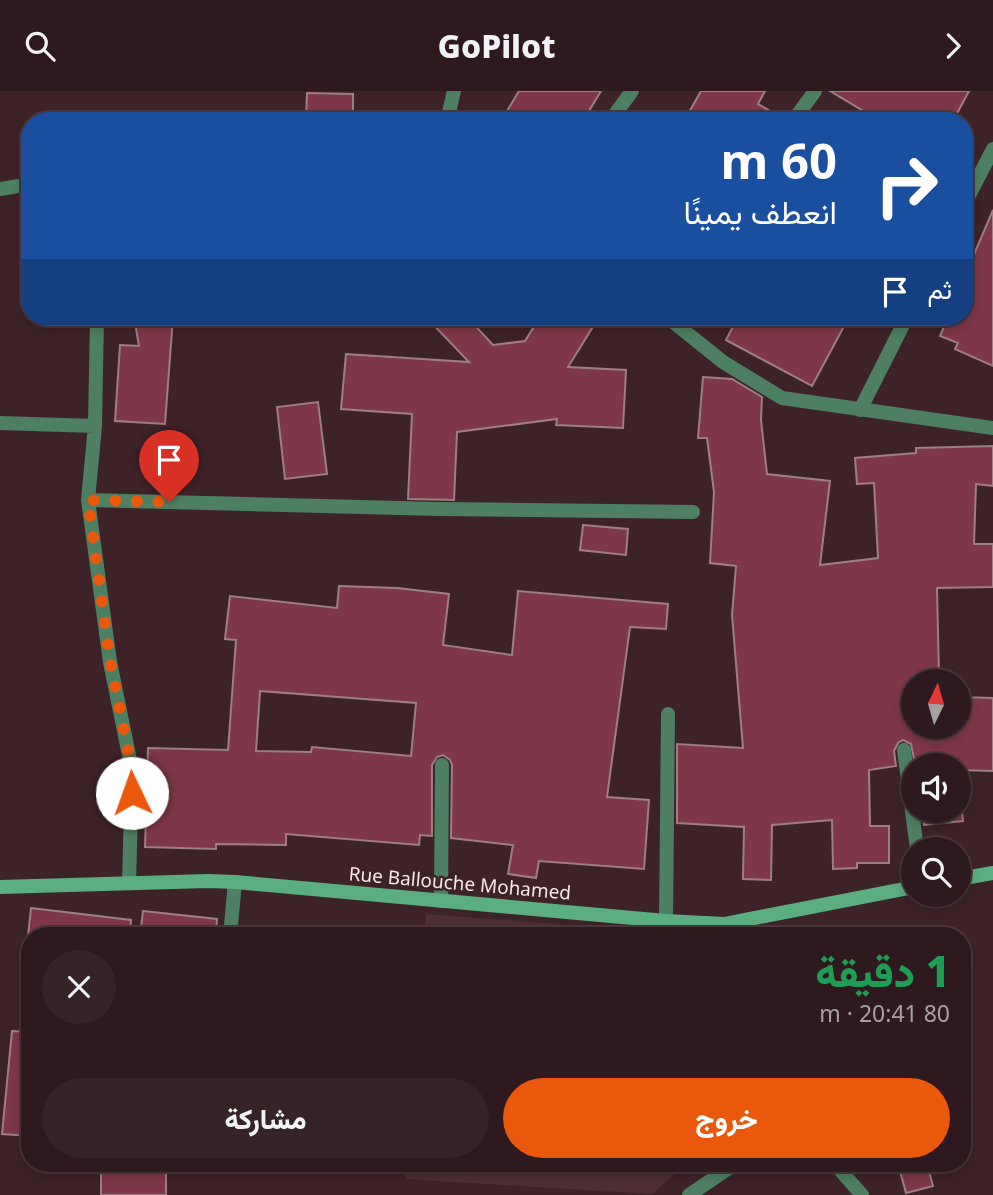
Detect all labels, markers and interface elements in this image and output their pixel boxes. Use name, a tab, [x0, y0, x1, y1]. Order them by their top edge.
text: GoPilot	[438, 24, 555, 67]
icon: search	[21, 27, 59, 65]
icon: forward	[934, 27, 972, 65]
text: 60 m	[720, 127, 837, 193]
icon: right	[861, 140, 952, 231]
text: انعطف يمينًا	[683, 190, 837, 233]
text: ثم	[928, 271, 952, 307]
icon: arrive	[876, 273, 914, 311]
pin	[139, 430, 199, 502]
icon: arrive	[150, 441, 188, 479]
north arrow	[901, 669, 971, 739]
map controls	[901, 669, 971, 907]
button: sound	[901, 753, 971, 823]
position arrow	[95, 756, 169, 830]
button: search	[901, 837, 971, 907]
street label: Rue Ballouche Mohamed	[348, 860, 572, 906]
text: 1 دقيقة	[815, 942, 950, 999]
button: close	[42, 950, 116, 1024]
text: 80 m · 20:41	[819, 997, 950, 1029]
button: مشاركة	[42, 1078, 489, 1158]
button: خروج	[503, 1078, 950, 1158]

